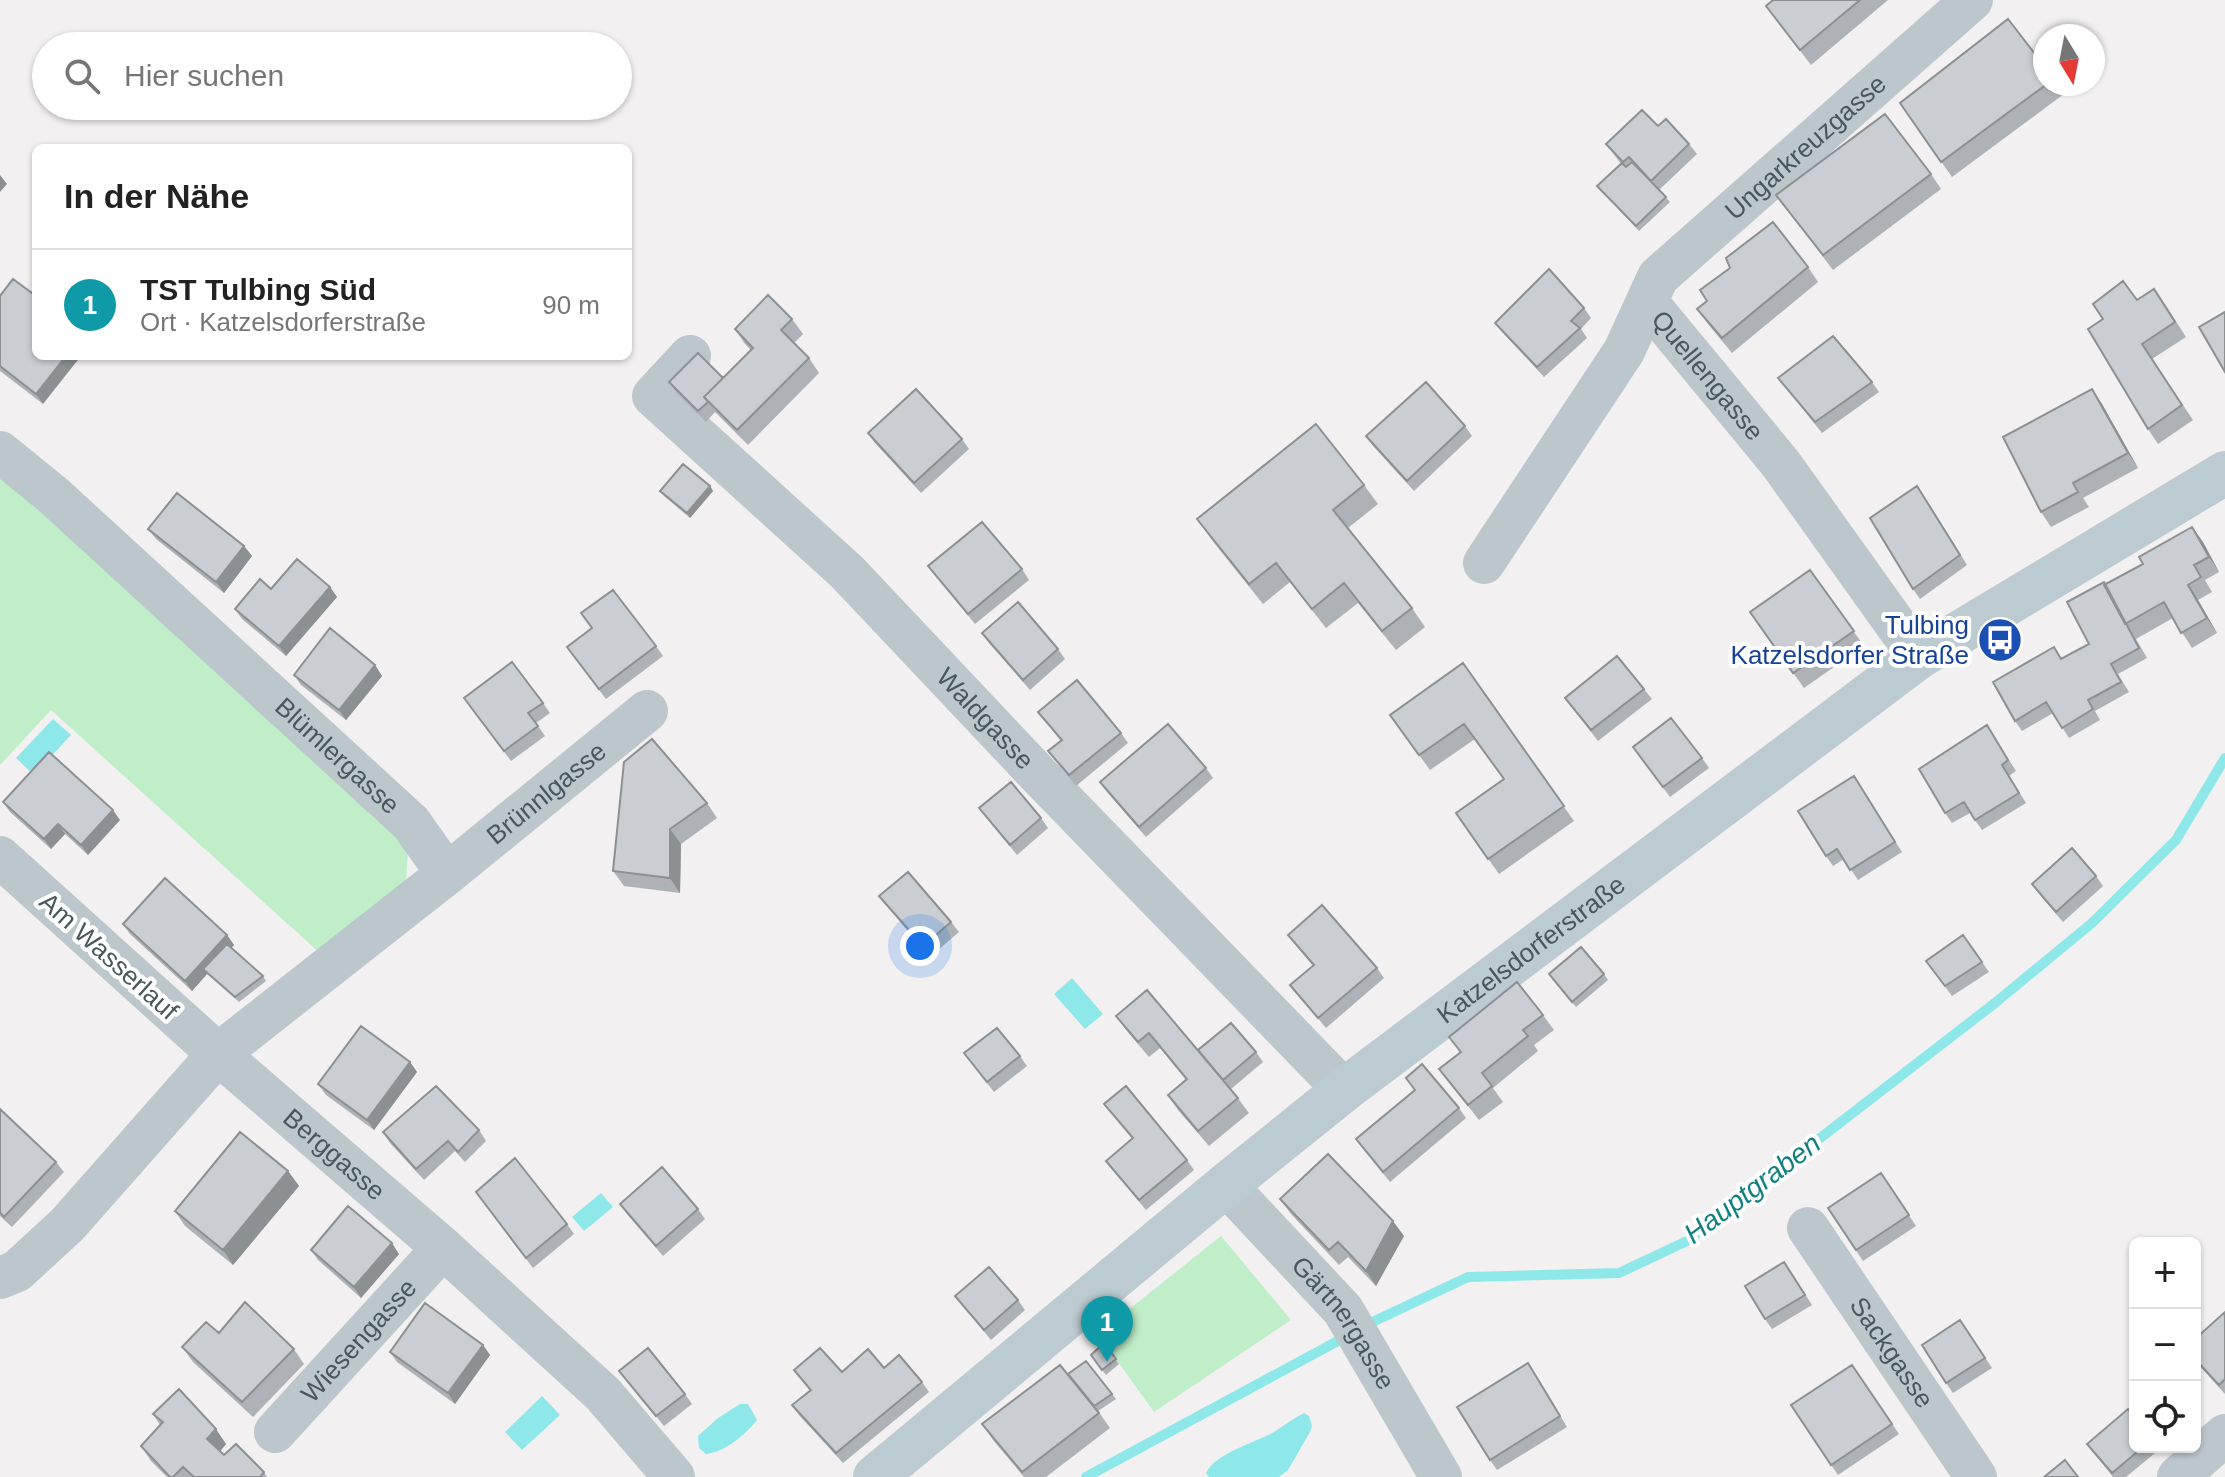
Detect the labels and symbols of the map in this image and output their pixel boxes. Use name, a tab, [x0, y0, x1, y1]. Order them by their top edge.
north arrow	[2033, 24, 2105, 96]
street label: Ungarkreuzgasse	[1719, 68, 1892, 226]
street label: Quellengasse	[1646, 305, 1770, 446]
place label: Tulbing Katzelsdorfer Straße	[1731, 610, 1969, 670]
bus stop icon: Tulbing Katzelsdorfer Straße	[1976, 616, 2024, 664]
street label: Waldgasse	[931, 662, 1040, 775]
street label: Blümlergasse	[269, 691, 406, 820]
street label: Brünnlgasse	[481, 736, 612, 850]
street label: Katzelsdorferstraße	[1431, 869, 1631, 1030]
street label: Am Wasserlauf	[34, 886, 185, 1026]
your location	[900, 926, 940, 966]
street label: Berggasse	[277, 1102, 391, 1206]
water label: Hauptgraben	[1678, 1127, 1826, 1249]
street label: Gärtnergasse	[1286, 1250, 1401, 1395]
street label: Wiesengasse	[295, 1273, 422, 1408]
street label: Sackgasse	[1844, 1291, 1940, 1413]
pin: 1	[1081, 1296, 1133, 1362]

